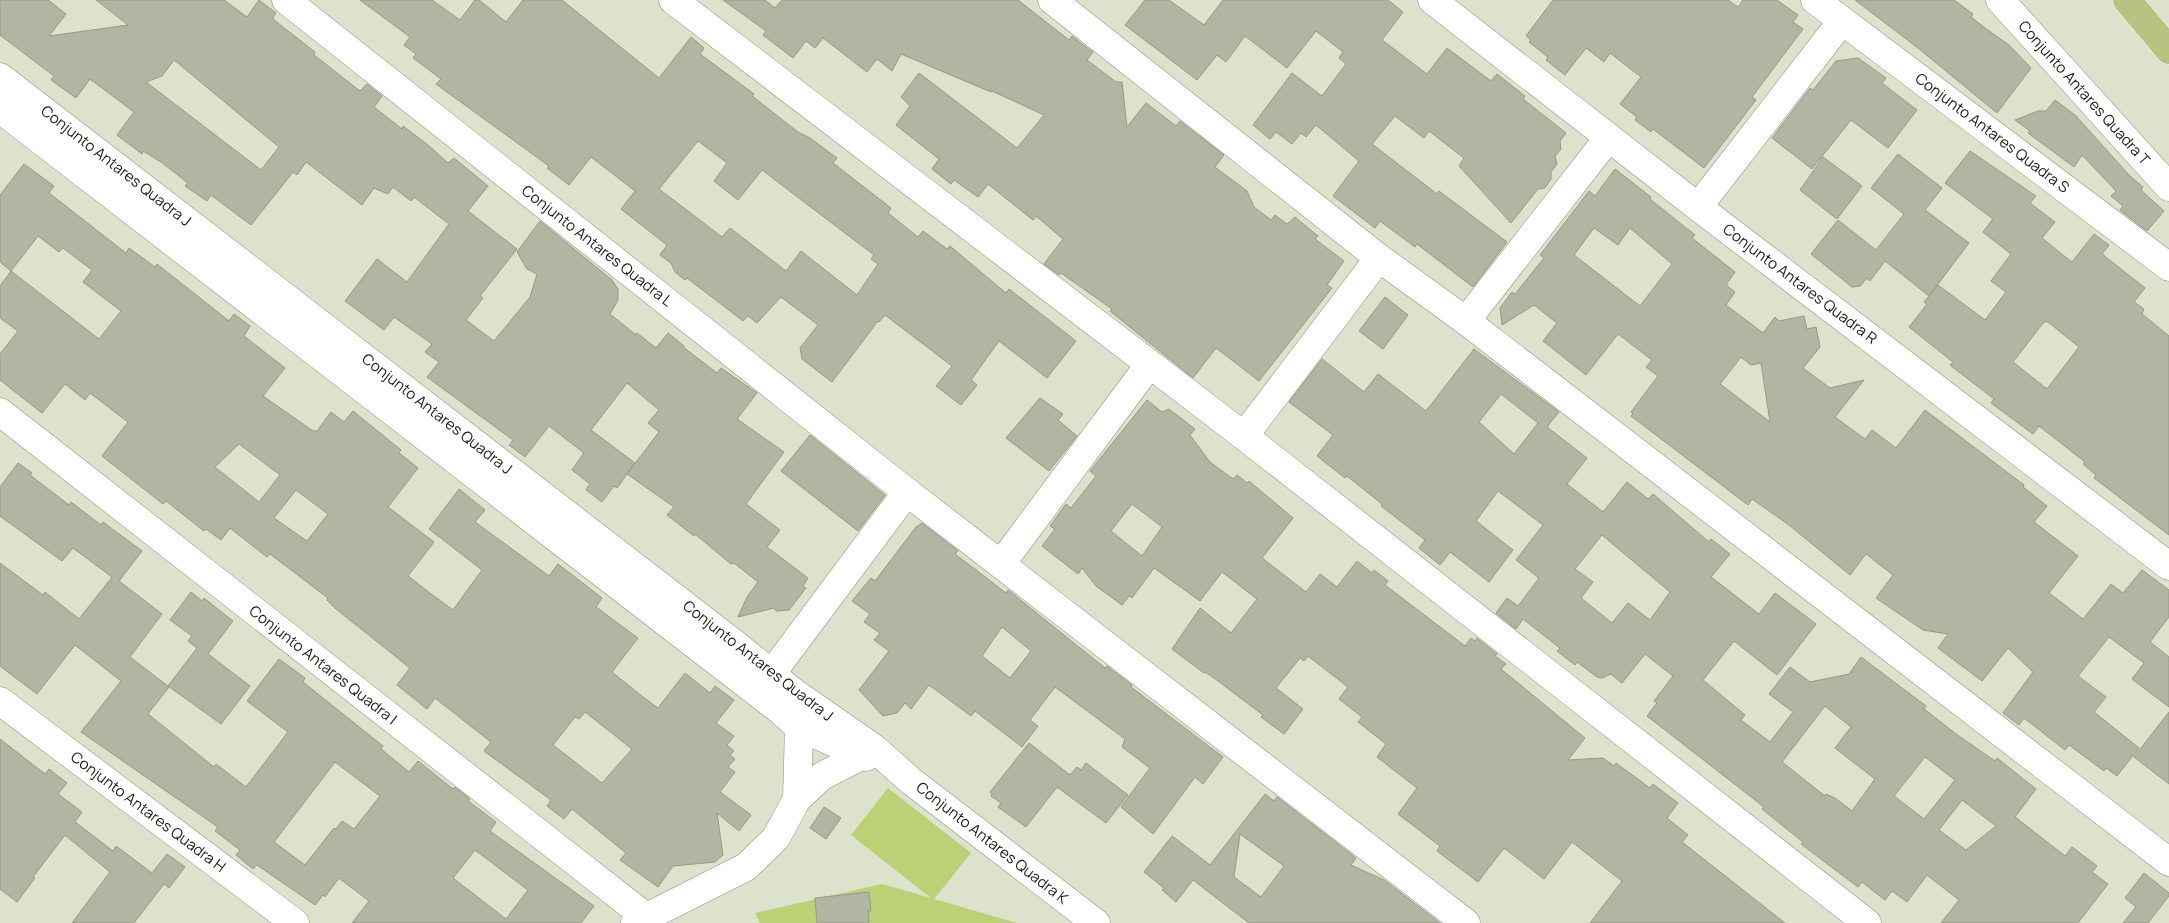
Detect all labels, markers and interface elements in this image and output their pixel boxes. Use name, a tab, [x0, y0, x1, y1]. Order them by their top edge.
street label: Conjunto Antares Quadra T	[2014, 16, 2155, 169]
street label: Conjunto Antares Quadra S	[1911, 68, 2074, 198]
street label: Conjunto Antares Quadra J	[37, 100, 196, 231]
street label: Conjunto Antares Quadra L	[517, 180, 677, 311]
street label: Conjunto Antares Quadra R	[1719, 219, 1882, 349]
street label: Conjunto Antares Quadra J	[358, 348, 517, 479]
street label: Conjunto Antares Quadra J	[679, 595, 838, 726]
street label: Conjunto Antares Quadra I	[245, 600, 402, 729]
street label: Conjunto Antares Quadra H	[67, 746, 230, 877]
street label: Conjunto Antares Quadra K	[912, 777, 1073, 909]

